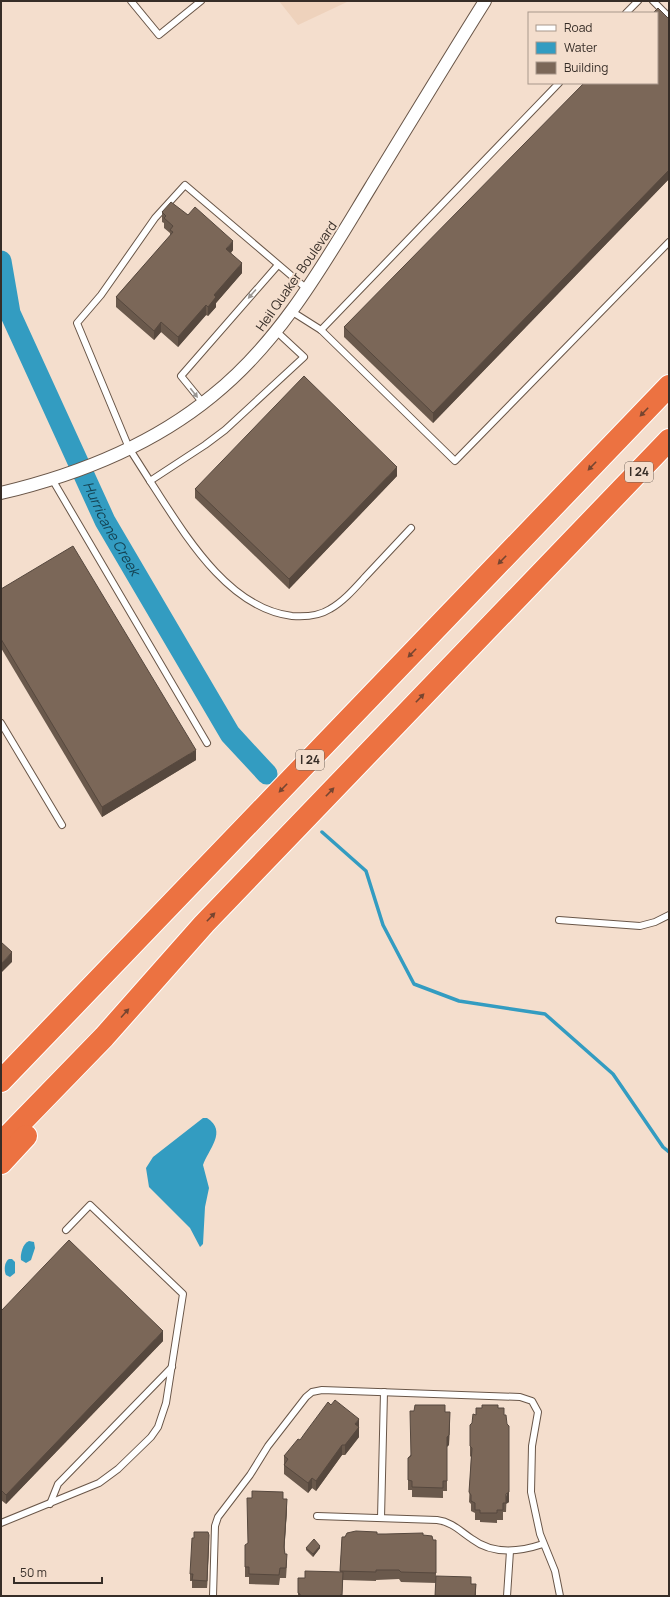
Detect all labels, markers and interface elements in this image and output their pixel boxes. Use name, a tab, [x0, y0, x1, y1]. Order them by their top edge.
legend	[528, 12, 658, 84]
text: Road	[564, 19, 592, 36]
text: Water	[564, 39, 598, 56]
text: Building	[564, 59, 608, 76]
street label: Heil Quaker Boulevard	[251, 218, 341, 334]
one-way arrow	[248, 289, 257, 300]
one-way arrow	[190, 387, 199, 398]
one-way arrow	[639, 407, 649, 417]
one-way arrow	[588, 461, 597, 471]
road number: I 24	[625, 462, 653, 482]
water label: Hurricane Creek	[79, 478, 146, 581]
one-way arrow	[498, 555, 507, 565]
one-way arrow	[407, 648, 417, 658]
one-way arrow	[415, 693, 425, 703]
road number: I 24	[296, 750, 324, 770]
one-way arrow	[279, 782, 288, 793]
one-way arrow	[326, 787, 335, 797]
one-way arrow	[207, 911, 216, 922]
one-way arrow	[120, 1008, 129, 1019]
scale bar	[14, 1559, 102, 1585]
text: 50 m	[20, 1564, 47, 1581]

